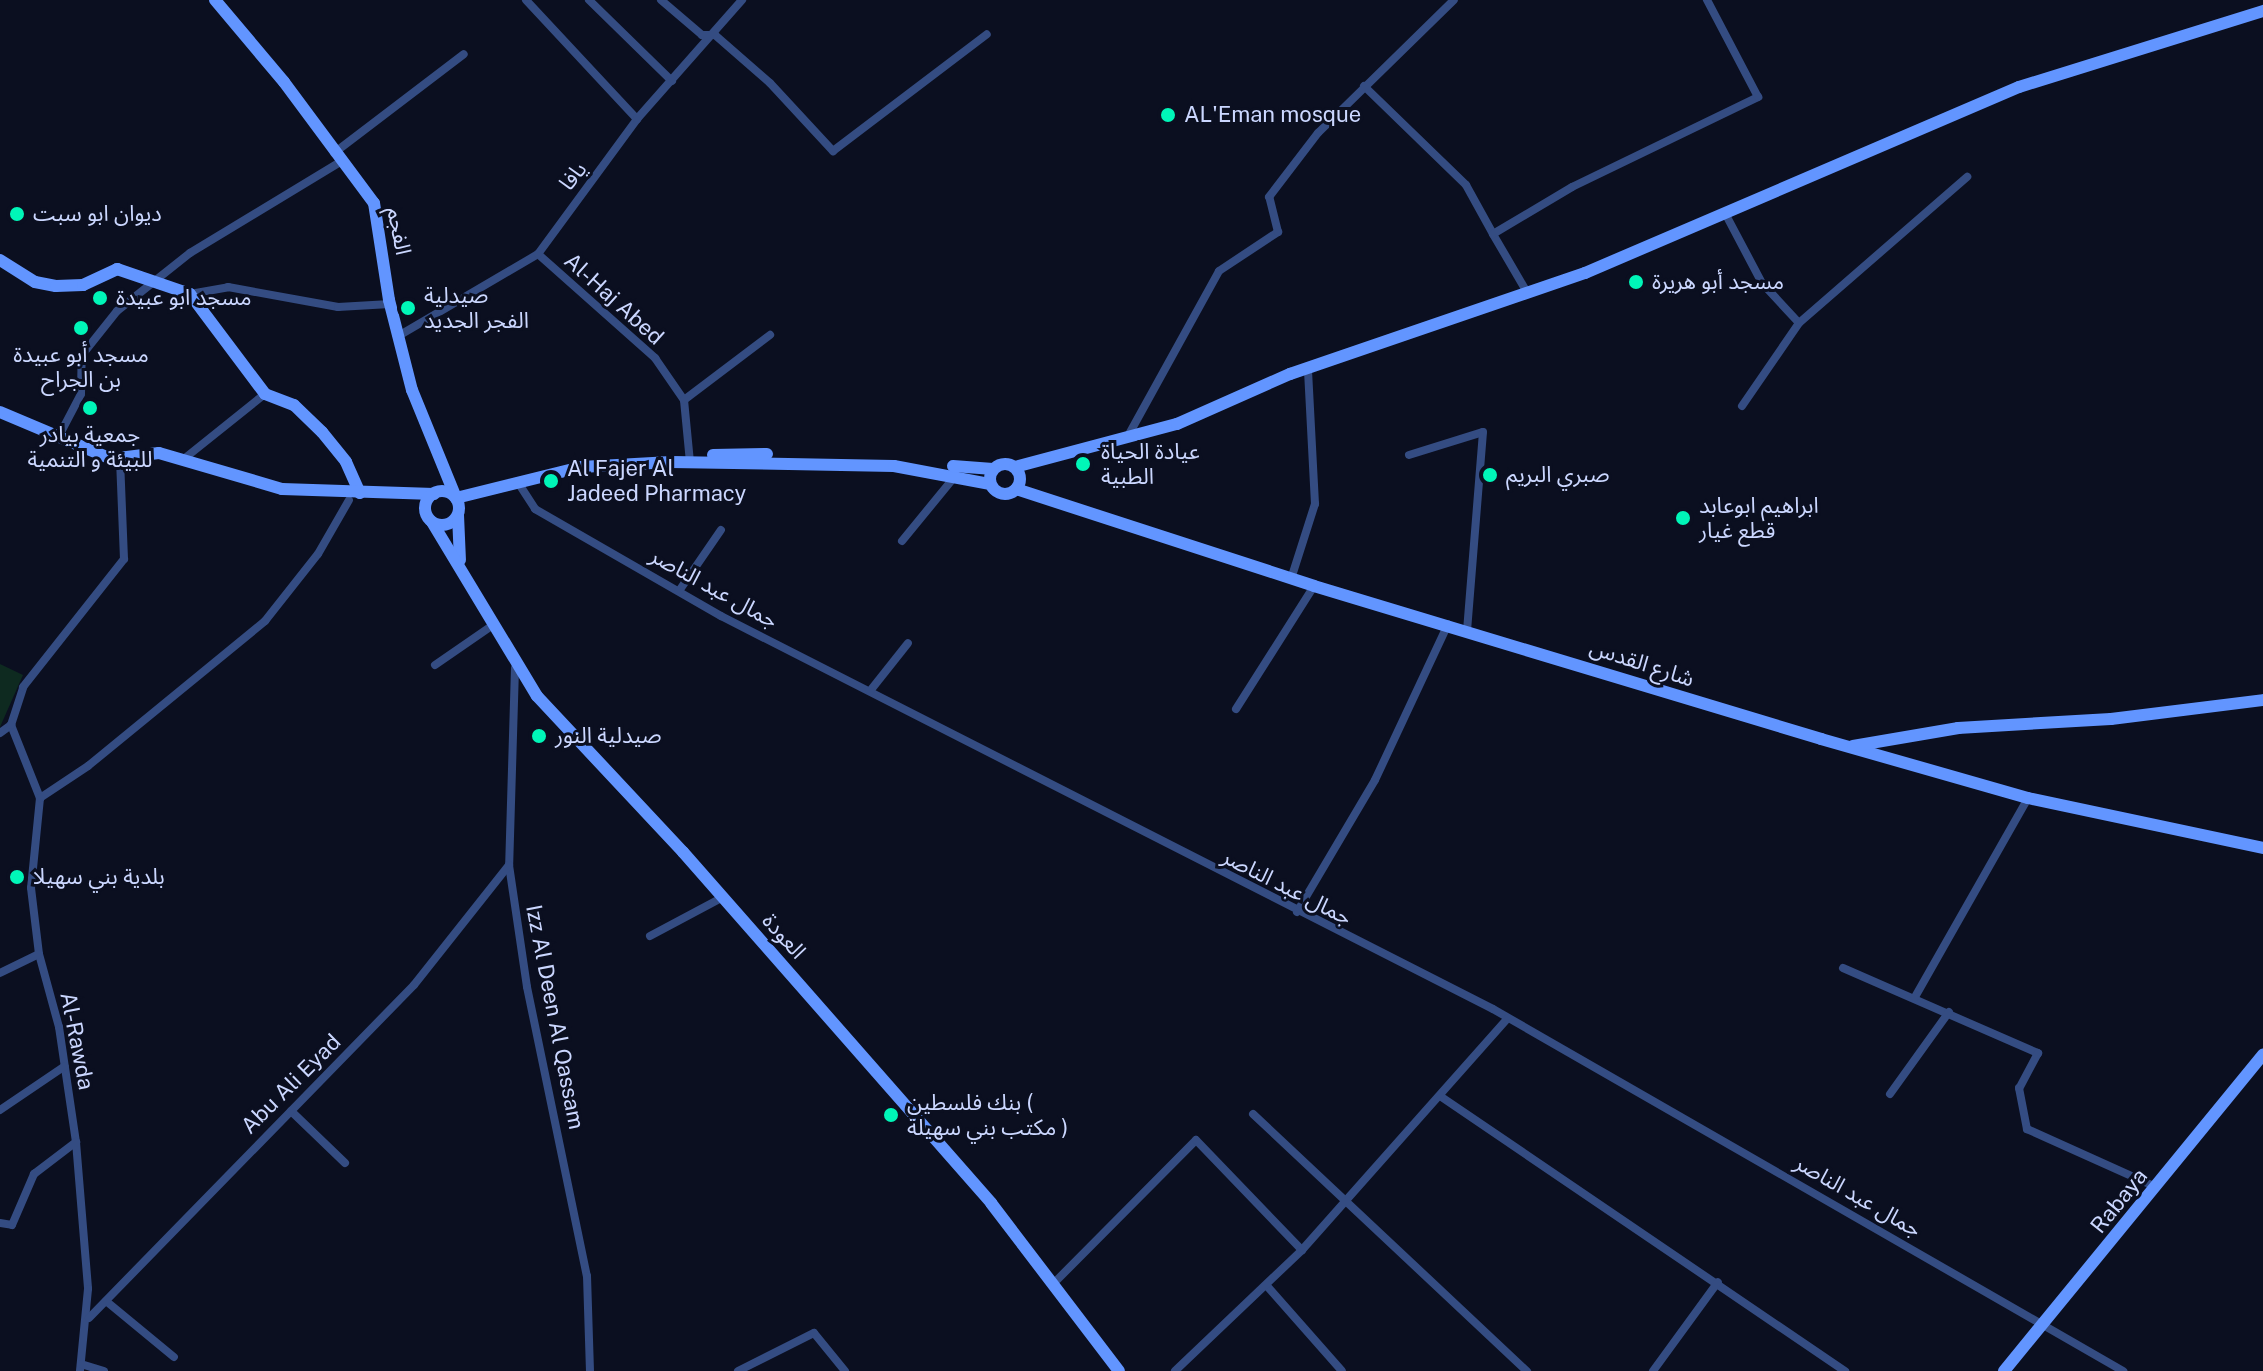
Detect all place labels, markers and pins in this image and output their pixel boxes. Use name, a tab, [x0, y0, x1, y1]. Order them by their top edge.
place label: AL'Eman mosque	[1184, 102, 1361, 128]
marker: AL'Eman mosque	[1159, 106, 1177, 124]
place label: ديوان ابو سبت	[33, 201, 162, 227]
marker: ديوان ابو سبت	[8, 205, 26, 223]
place label: مسجد أبو هريرة	[1652, 269, 1784, 295]
marker: مسجد أبو هريرة	[1627, 273, 1645, 291]
place label: صيدلية الفجر الجديد	[424, 282, 529, 334]
place label: مسجد ابو عبيدة	[116, 285, 252, 311]
marker: مسجد ابو عبيدة	[91, 289, 109, 307]
marker: صيدلية الفجر الجديد	[399, 299, 417, 317]
marker: مسجد أبو عبيدة بن الجراح	[72, 319, 90, 337]
place label: مسجد أبو عبيدة بن الجراح	[13, 341, 149, 392]
marker: جمعية بيادر للبيئة و التنمية	[81, 399, 99, 417]
place label: جمعية بيادر للبيئة و التنمية	[27, 421, 153, 472]
place label: عيادة الحياة الطبية	[1101, 438, 1200, 490]
marker: عيادة الحياة الطبية	[1072, 453, 1094, 475]
place label: Al Fajer Al Jadeed Pharmacy	[567, 455, 746, 506]
place label: صبري البريم	[1506, 462, 1610, 488]
marker: صبري البريم	[1481, 466, 1499, 484]
marker: Al Fajer Al Jadeed Pharmacy	[542, 472, 560, 490]
place label: ابراهيم ابوعابد قطع غيار	[1699, 492, 1819, 544]
marker: ابراهيم ابوعابد قطع غيار	[1674, 509, 1692, 527]
place label: صيدلية النور	[555, 723, 662, 749]
marker: صيدلية النور	[530, 727, 548, 745]
place label: بلدية بني سهيلا	[33, 864, 165, 890]
marker: بلدية بني سهيلا	[8, 868, 26, 886]
place label: بنك فلسطين ( مكتب بني سهيلة )	[907, 1089, 1068, 1140]
marker: بنك فلسطين ( مكتب بني سهيلة )	[882, 1106, 900, 1124]

